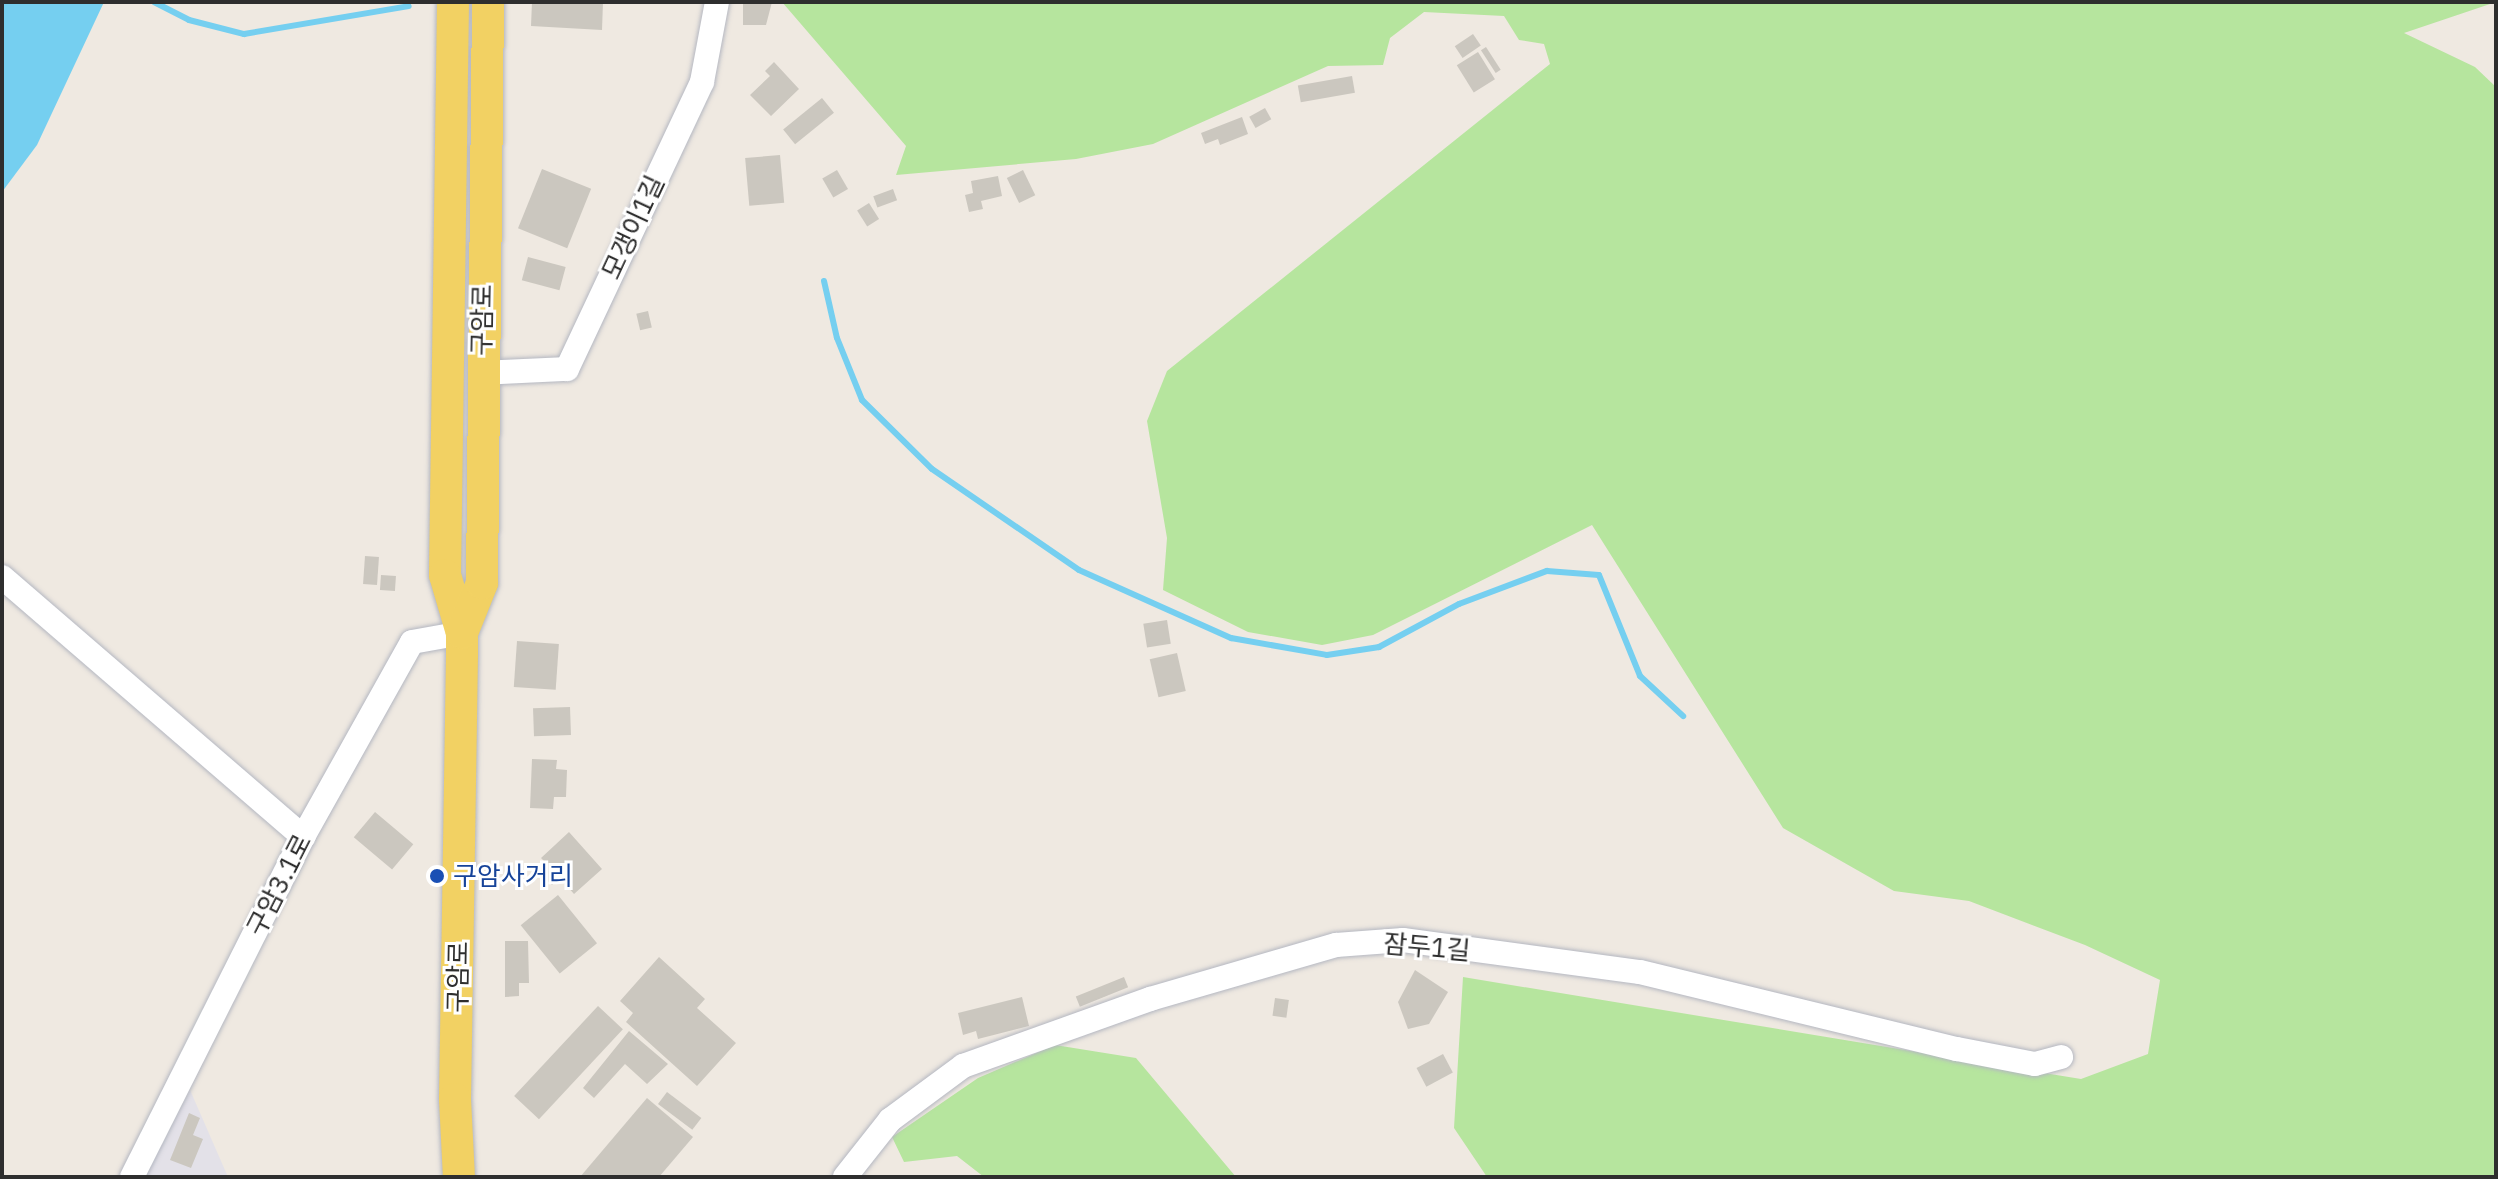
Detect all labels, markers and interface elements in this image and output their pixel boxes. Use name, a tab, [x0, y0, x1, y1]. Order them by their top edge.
street label: 모갱이1길	[595, 170, 671, 284]
street label: 구암로	[466, 284, 498, 356]
street label: 구암3.1로	[240, 829, 318, 941]
place label: 구암사거리	[453, 860, 573, 892]
marker: 구암사거리	[428, 867, 446, 885]
street label: 잠두1길	[1382, 928, 1472, 966]
street label: 구암로	[442, 941, 474, 1013]

